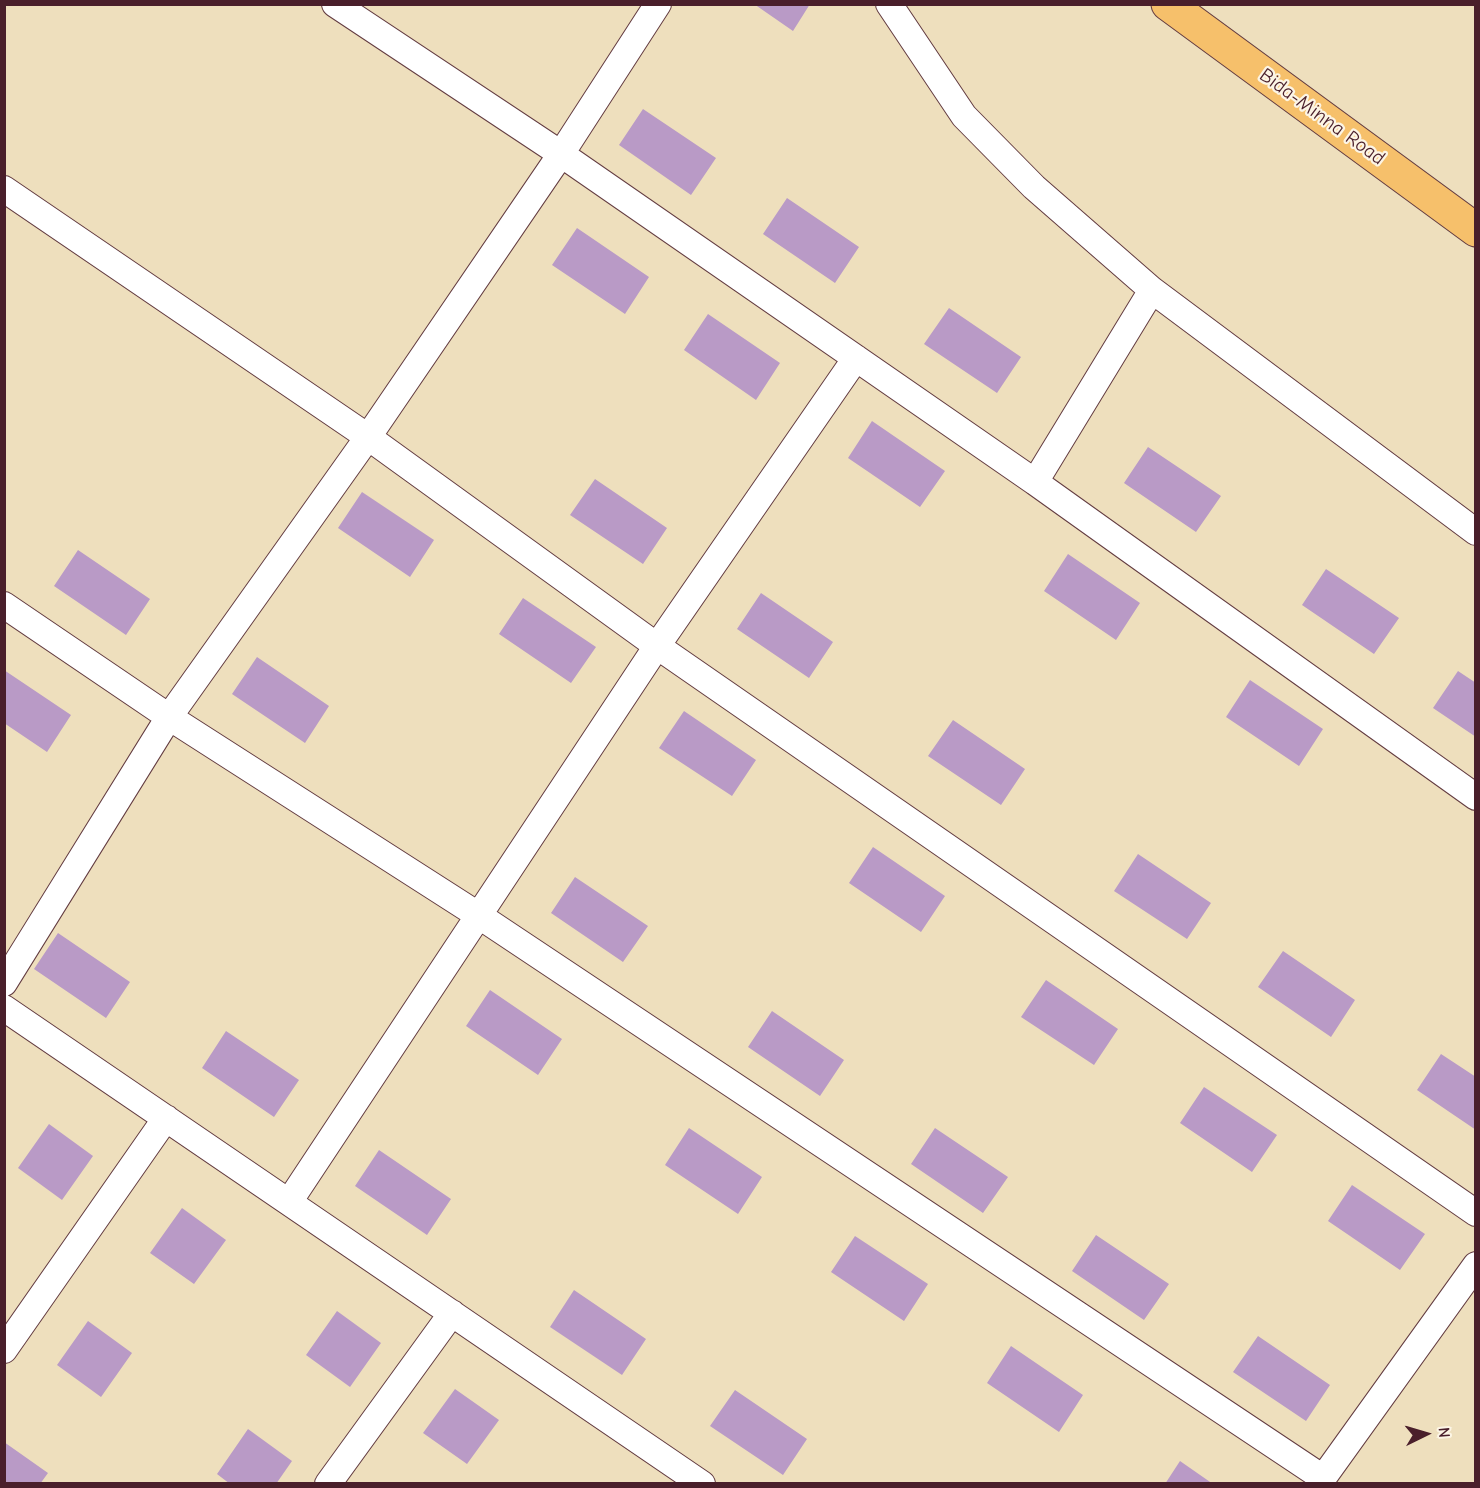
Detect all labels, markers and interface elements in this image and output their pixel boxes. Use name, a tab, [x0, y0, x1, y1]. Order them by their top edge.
street label: Bida-Minna Road	[1254, 63, 1390, 171]
north arrow	[1396, 1404, 1456, 1464]
text: N	[1435, 1426, 1453, 1438]

